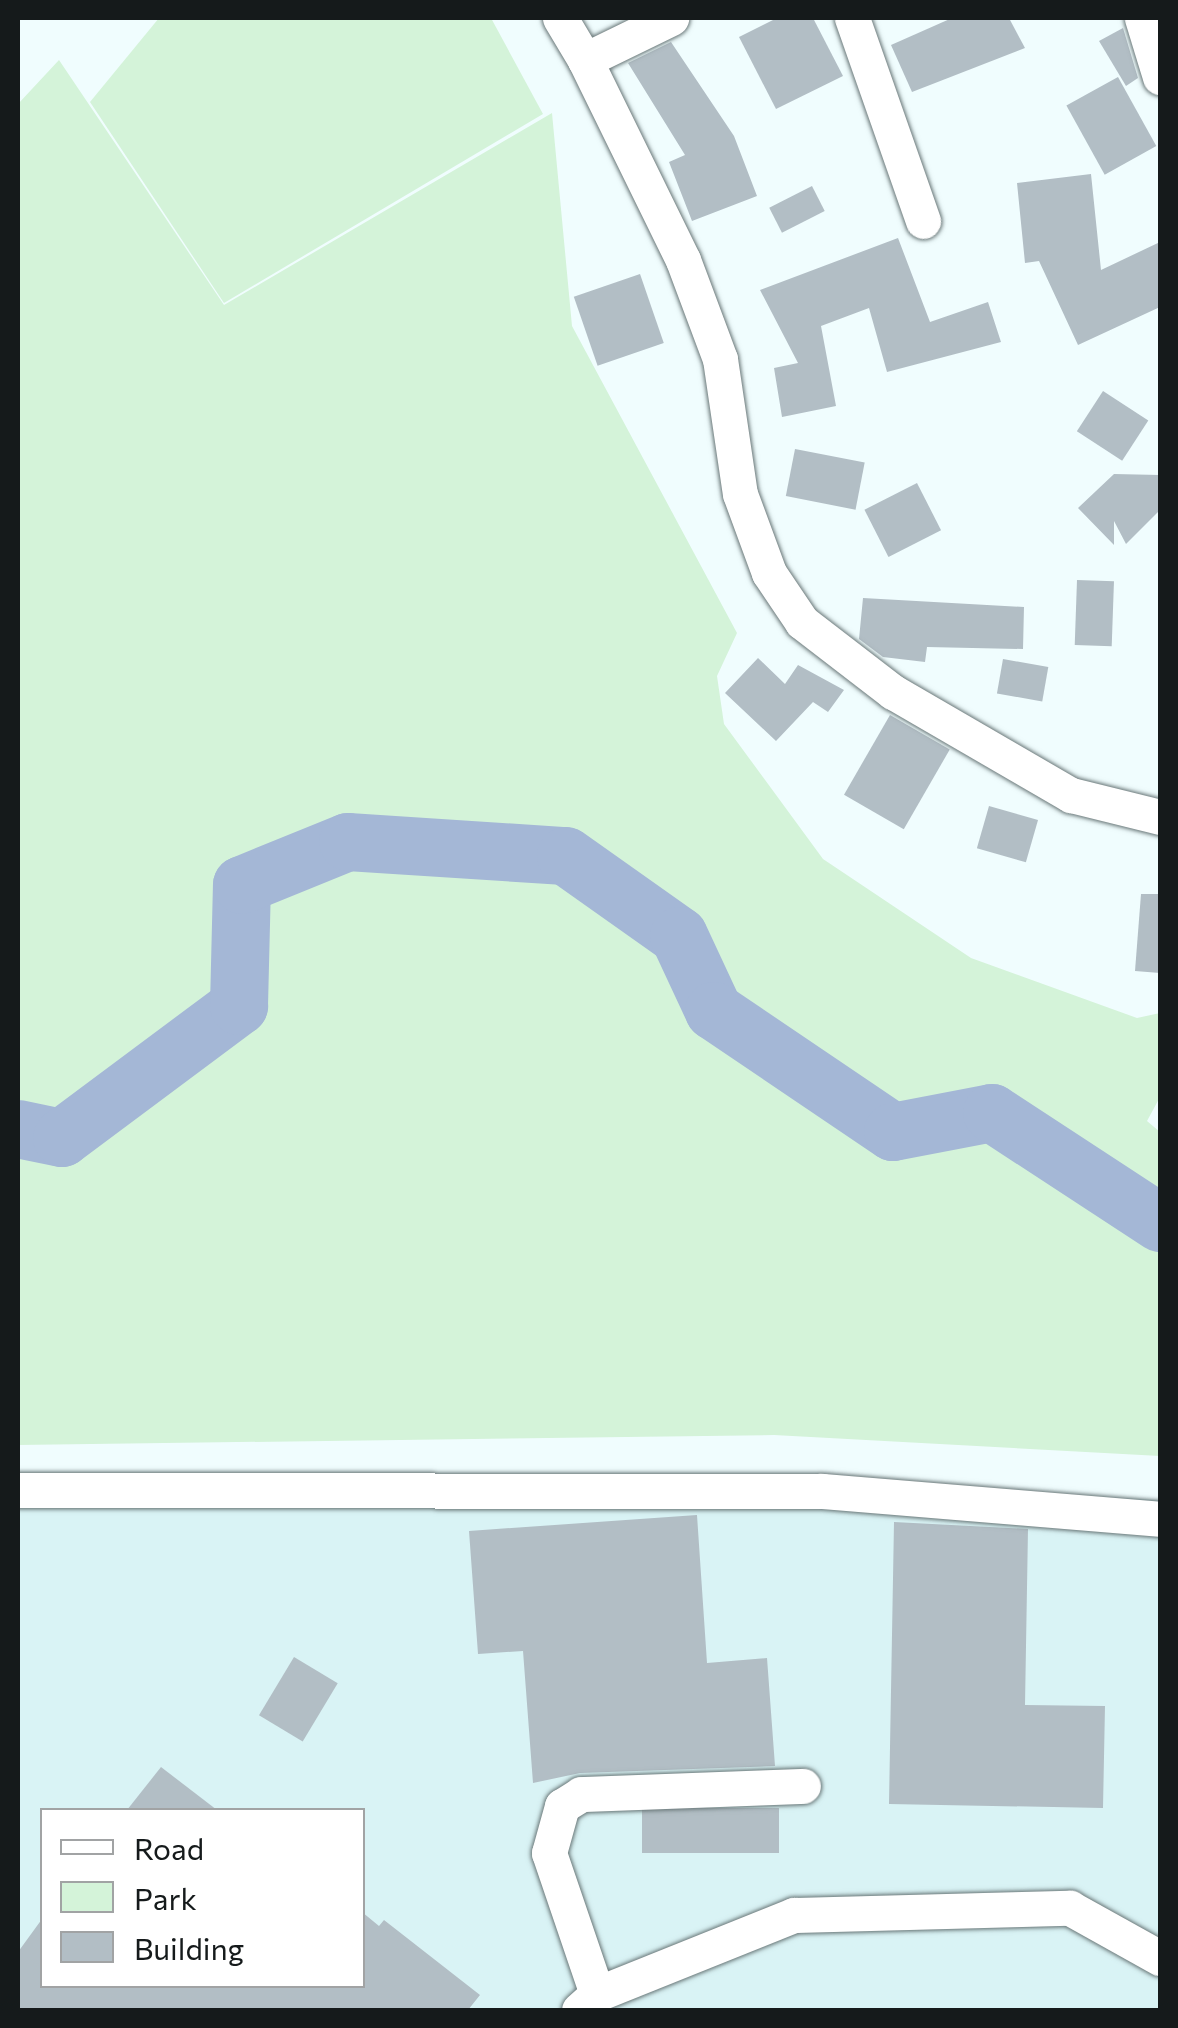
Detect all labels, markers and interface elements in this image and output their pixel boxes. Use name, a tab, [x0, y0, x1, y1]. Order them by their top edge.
legend	[40, 1808, 365, 1988]
text: Road	[134, 1829, 204, 1866]
text: Park	[134, 1879, 197, 1916]
text: Building	[134, 1929, 244, 1966]

